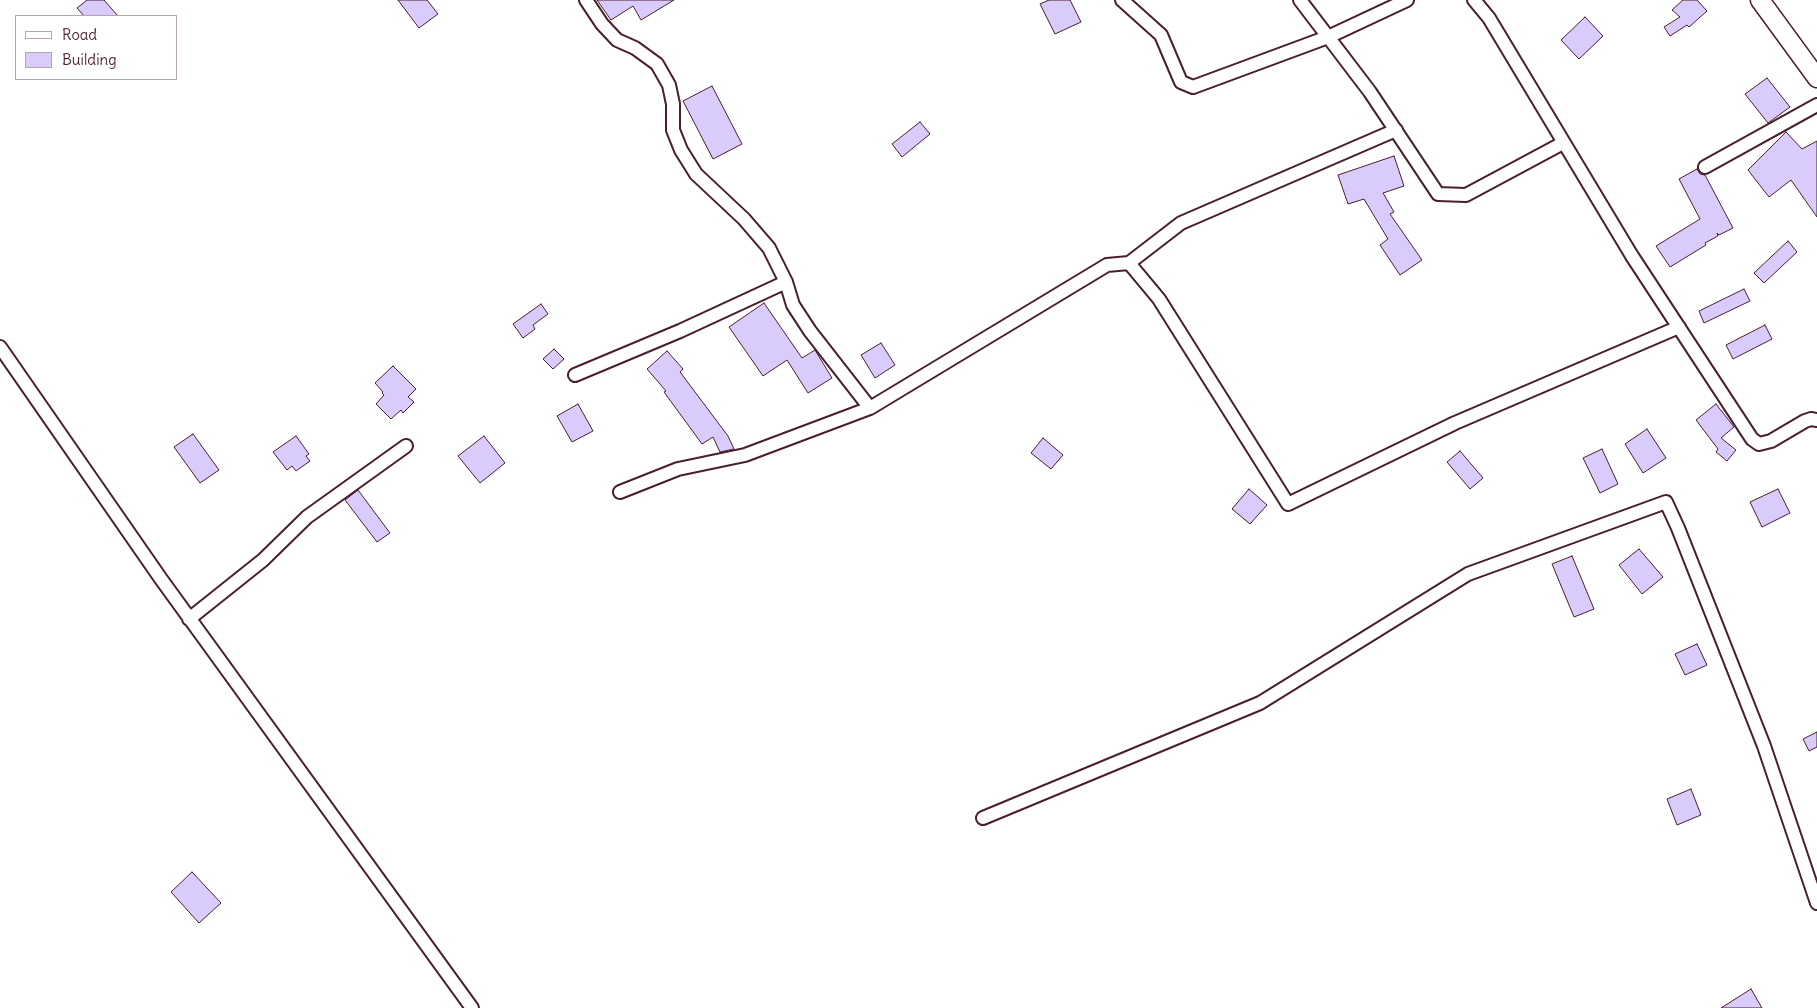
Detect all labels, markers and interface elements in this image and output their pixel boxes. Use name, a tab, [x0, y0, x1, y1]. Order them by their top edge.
legend	[15, 15, 178, 80]
text: Road	[62, 25, 97, 44]
text: Building	[62, 50, 117, 69]

